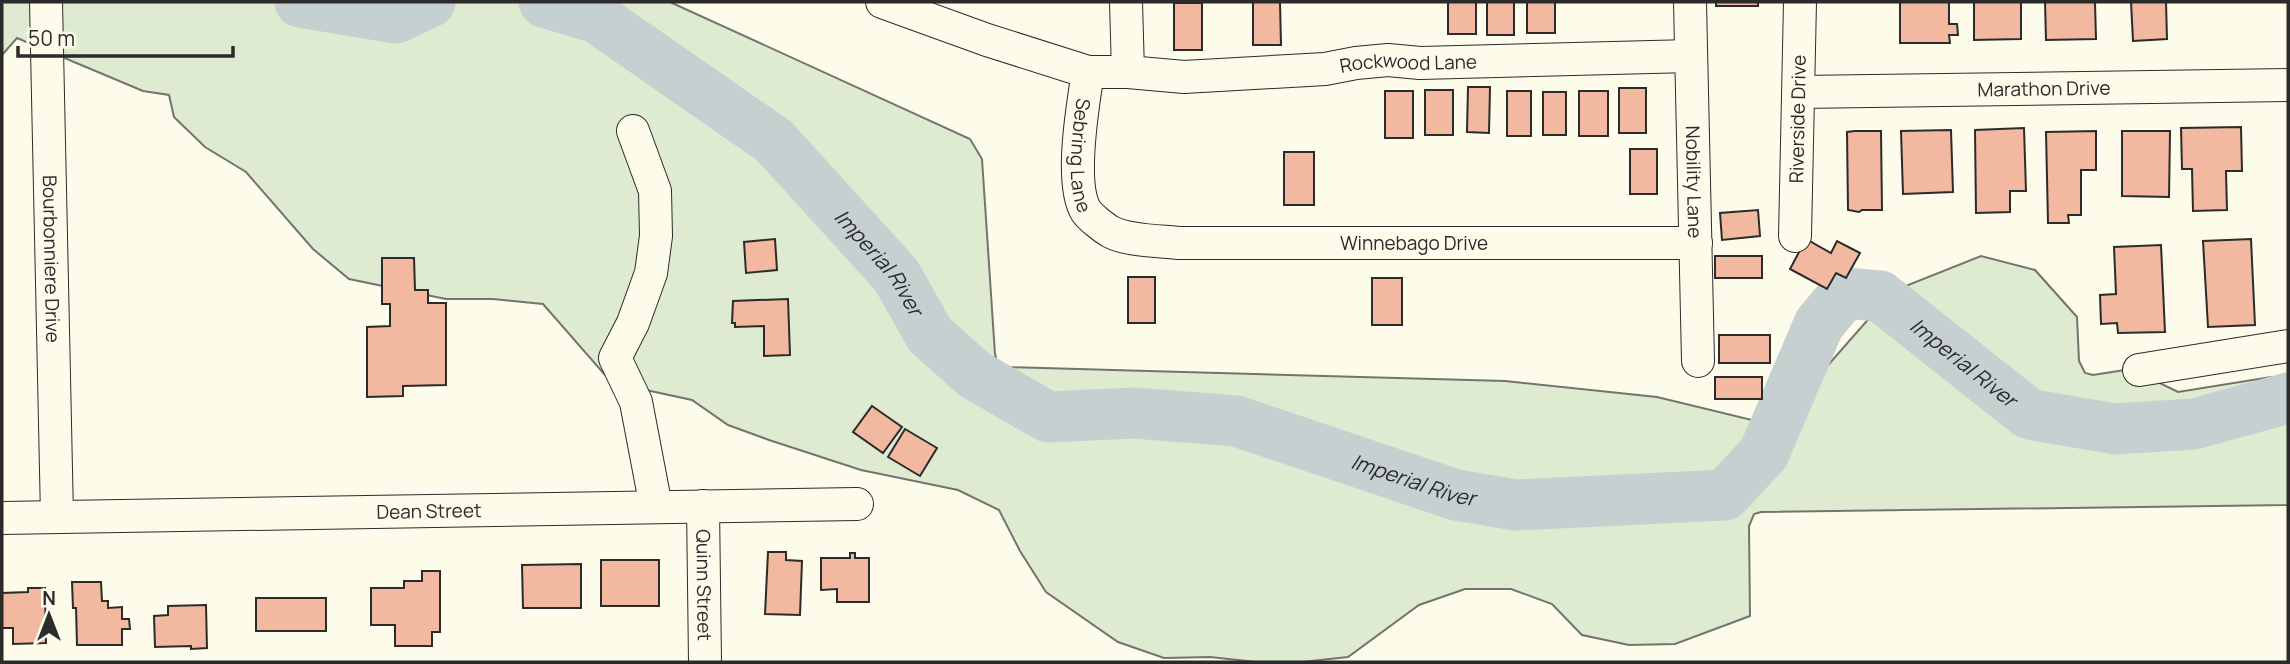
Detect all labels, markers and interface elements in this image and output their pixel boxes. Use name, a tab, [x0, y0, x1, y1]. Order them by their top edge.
scale bar	[18, 14, 233, 58]
text: 50 m	[28, 24, 75, 52]
street label: Rockwood Lane	[1337, 47, 1477, 79]
street label: Riverside Drive	[1783, 55, 1812, 183]
street label: Marathon Drive	[1977, 75, 2111, 102]
street label: Sebring Lane	[1065, 97, 1098, 217]
street label: Nobility Lane	[1680, 125, 1708, 239]
street label: Bourbonniere Drive	[37, 175, 66, 343]
water label: Imperial River	[829, 203, 931, 323]
street label: Winnebago Drive	[1340, 230, 1488, 256]
water label: Imperial River	[1904, 311, 2025, 415]
water label: Imperial River	[1348, 447, 1480, 512]
street label: Dean Street	[376, 497, 482, 525]
street label: Quinn Street	[690, 529, 718, 641]
north arrow	[14, 580, 84, 650]
text: N	[42, 585, 56, 611]

